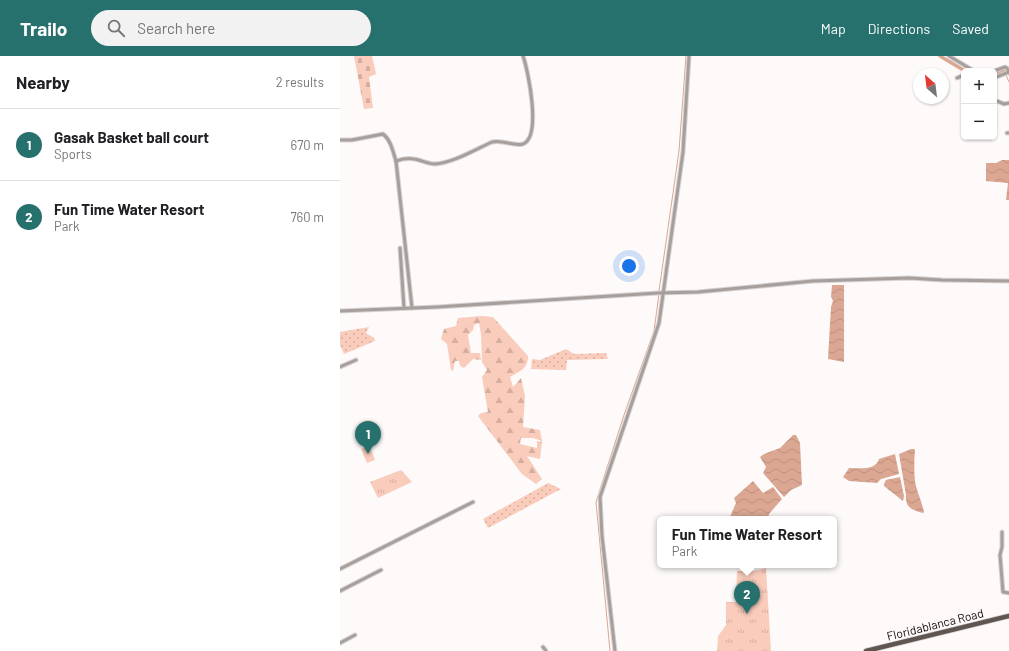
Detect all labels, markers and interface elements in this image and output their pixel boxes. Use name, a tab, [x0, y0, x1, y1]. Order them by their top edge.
search box	[91, 10, 371, 46]
text: Trailo	[20, 17, 67, 40]
icon: search	[105, 17, 127, 39]
text: Search here	[137, 19, 215, 37]
text: Map	[821, 20, 846, 37]
text: Directions	[868, 20, 930, 37]
text: Saved	[952, 20, 989, 37]
north arrow	[913, 68, 949, 104]
map controls	[961, 68, 997, 140]
button: +	[961, 68, 997, 104]
text: Nearby	[16, 72, 70, 92]
text: 2 results	[276, 74, 324, 90]
button: −	[961, 104, 997, 140]
text: Gasak Basket ball court	[54, 128, 209, 146]
text: 1	[27, 137, 31, 153]
text: 670 m	[290, 137, 324, 153]
text: Sports	[54, 146, 92, 162]
text: Fun Time Water Resort	[54, 200, 205, 218]
text: 2	[25, 209, 33, 225]
text: 760 m	[290, 209, 324, 225]
text: Park	[54, 218, 80, 234]
your location	[619, 256, 639, 276]
pin: 1	[355, 421, 381, 454]
popup	[657, 516, 837, 568]
text: Fun Time Water Resort	[672, 525, 822, 543]
text: Park	[672, 543, 697, 559]
pin: 2	[734, 581, 760, 614]
street label: Floridablanca Road	[885, 605, 985, 643]

